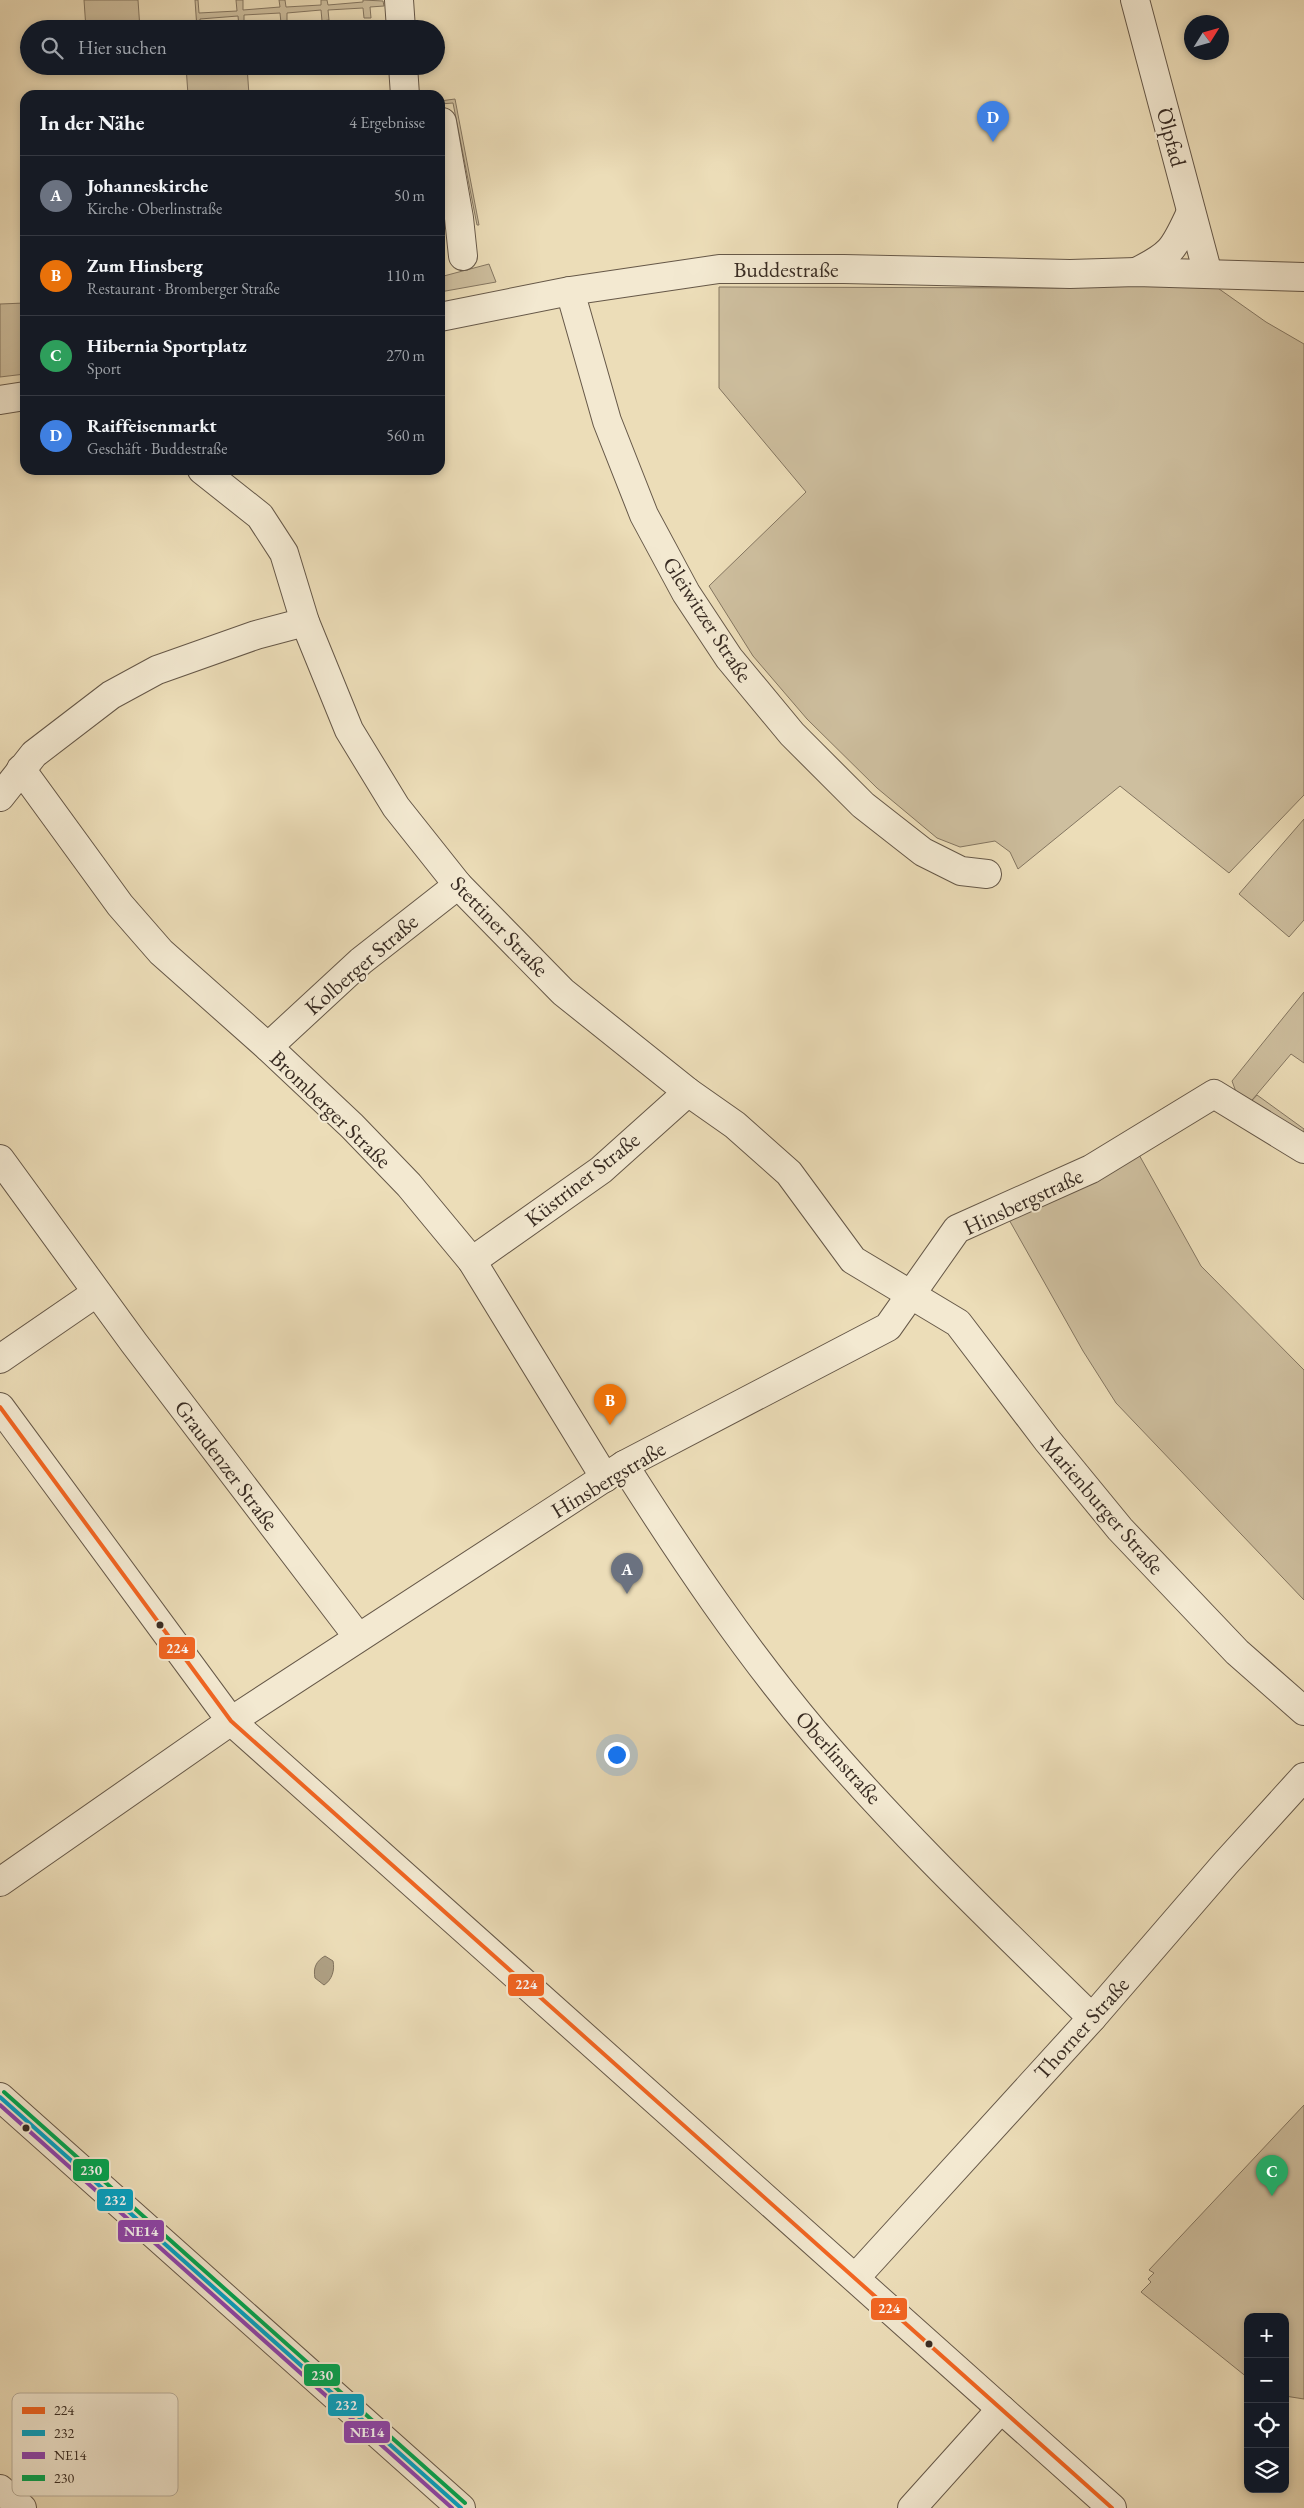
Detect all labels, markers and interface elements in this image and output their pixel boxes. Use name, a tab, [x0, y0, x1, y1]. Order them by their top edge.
north arrow	[1184, 15, 1229, 60]
search box	[20, 20, 445, 75]
icon: search	[38, 34, 66, 62]
text: Hier suchen	[78, 35, 167, 60]
pin: D	[977, 101, 1009, 142]
street label: Ölpfad	[1150, 104, 1193, 171]
text: In der Nähe	[40, 109, 145, 136]
text: 4 Ergebnisse	[349, 112, 425, 133]
text: Johanneskirche	[87, 173, 208, 198]
text: A	[50, 185, 62, 206]
text: 50 m	[394, 185, 425, 206]
text: Kirche · Oberlinstraße	[87, 198, 222, 219]
text: Zum Hinsberg	[87, 253, 203, 278]
street label: Buddestraße	[733, 255, 839, 284]
text: B	[51, 265, 61, 286]
text: 110 m	[386, 265, 425, 286]
text: Restaurant · Bromberger Straße	[87, 278, 280, 299]
text: Hibernia Sportplatz	[87, 333, 247, 358]
text: C	[50, 345, 62, 366]
text: 270 m	[386, 345, 425, 366]
text: Sport	[87, 358, 121, 379]
text: Raiffeisenmarkt	[87, 413, 217, 438]
text: D	[50, 425, 62, 446]
text: 560 m	[386, 425, 425, 446]
text: Geschäft · Buddestraße	[87, 438, 227, 459]
street label: Gleiwitzer Straße	[656, 551, 759, 688]
street label: Stettiner Straße	[444, 870, 555, 983]
street label: Kolberger Straße	[299, 907, 424, 1022]
street label: Bromberger Straße	[264, 1044, 398, 1175]
street label: Küstriner Straße	[519, 1125, 646, 1233]
street label: Hinsbergstraße	[959, 1161, 1088, 1242]
pin: B	[594, 1384, 626, 1425]
street label: Graudenzer Straße	[168, 1394, 286, 1537]
street label: Marienburger Straße	[1035, 1430, 1171, 1581]
street label: Hinsbergstraße	[546, 1434, 671, 1525]
pin: A	[611, 1553, 643, 1594]
unlabelled marker	[155, 1620, 165, 1630]
line badge: 224	[158, 1636, 196, 1660]
text: 224	[166, 1639, 189, 1657]
street label: Oberlinstraße	[789, 1704, 889, 1811]
your location	[604, 1742, 630, 1768]
street label: Thorner Straße	[1027, 1970, 1136, 2086]
line badge: 224	[507, 1973, 545, 1997]
text: 224	[515, 1975, 538, 1993]
unlabelled marker	[21, 2123, 31, 2133]
pin: C	[1256, 2155, 1288, 2196]
line badge: 230	[72, 2158, 110, 2182]
text: 230	[80, 2161, 103, 2179]
line badge: 232	[96, 2188, 134, 2212]
text: 232	[104, 2191, 127, 2209]
line badge: NE14	[117, 2219, 165, 2243]
text: NE14	[124, 2222, 159, 2240]
line badge: 224	[870, 2297, 908, 2321]
text: 224	[878, 2299, 901, 2317]
map controls	[1244, 2313, 1289, 2493]
button: +	[1244, 2313, 1289, 2358]
unlabelled marker	[924, 2339, 934, 2349]
button: −	[1244, 2358, 1289, 2403]
line badge: 230	[303, 2363, 341, 2387]
text: 230	[311, 2366, 334, 2384]
legend	[12, 2393, 178, 2496]
line badge: 232	[327, 2393, 365, 2417]
text: 232	[335, 2396, 358, 2414]
text: 224	[54, 2401, 74, 2419]
button: locate	[1244, 2403, 1289, 2448]
line badge: NE14	[343, 2420, 391, 2444]
text: NE14	[350, 2423, 385, 2441]
text: 232	[54, 2424, 74, 2442]
text: NE14	[54, 2446, 87, 2464]
button: layers	[1244, 2448, 1289, 2493]
text: 230	[54, 2469, 74, 2487]

